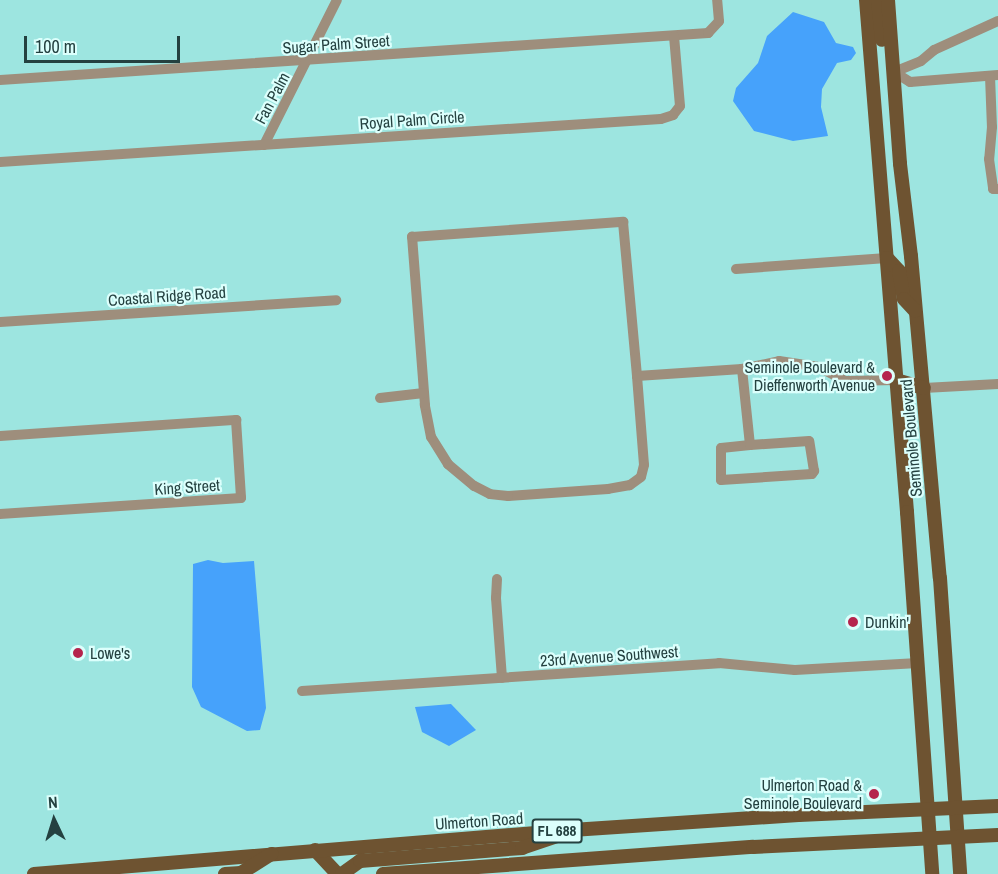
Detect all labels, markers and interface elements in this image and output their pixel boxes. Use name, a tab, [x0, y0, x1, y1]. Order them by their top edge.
scale bar	[27, 24, 183, 62]
street label: Sugar Palm Street	[282, 31, 390, 57]
text: 100 m	[35, 34, 76, 59]
street label: Fan Palm	[250, 69, 294, 127]
street label: Royal Palm Circle	[359, 107, 465, 133]
street label: Coastal Ridge Road	[107, 282, 227, 310]
place label: Seminole Boulevard & Dieffenworth Avenue	[744, 357, 875, 395]
marker: Seminole Boulevard & Dieffenworth Avenue	[880, 369, 894, 383]
street label: Seminole Boulevard	[896, 378, 926, 498]
street label: King Street	[154, 475, 220, 499]
place label: Dunkin'	[865, 612, 909, 632]
marker: Dunkin'	[846, 615, 860, 629]
street label: 23rd Avenue Southwest	[539, 642, 679, 670]
place label: Lowe's	[90, 643, 130, 663]
marker: Lowe's	[71, 646, 85, 660]
place label: Ulmerton Road & Seminole Boulevard	[744, 775, 862, 813]
marker: Ulmerton Road & Seminole Boulevard	[867, 787, 881, 801]
north arrow	[24, 790, 84, 850]
text: N	[47, 791, 58, 813]
street label: Ulmerton Road	[434, 808, 524, 834]
road number: FL 688	[532, 819, 582, 843]

